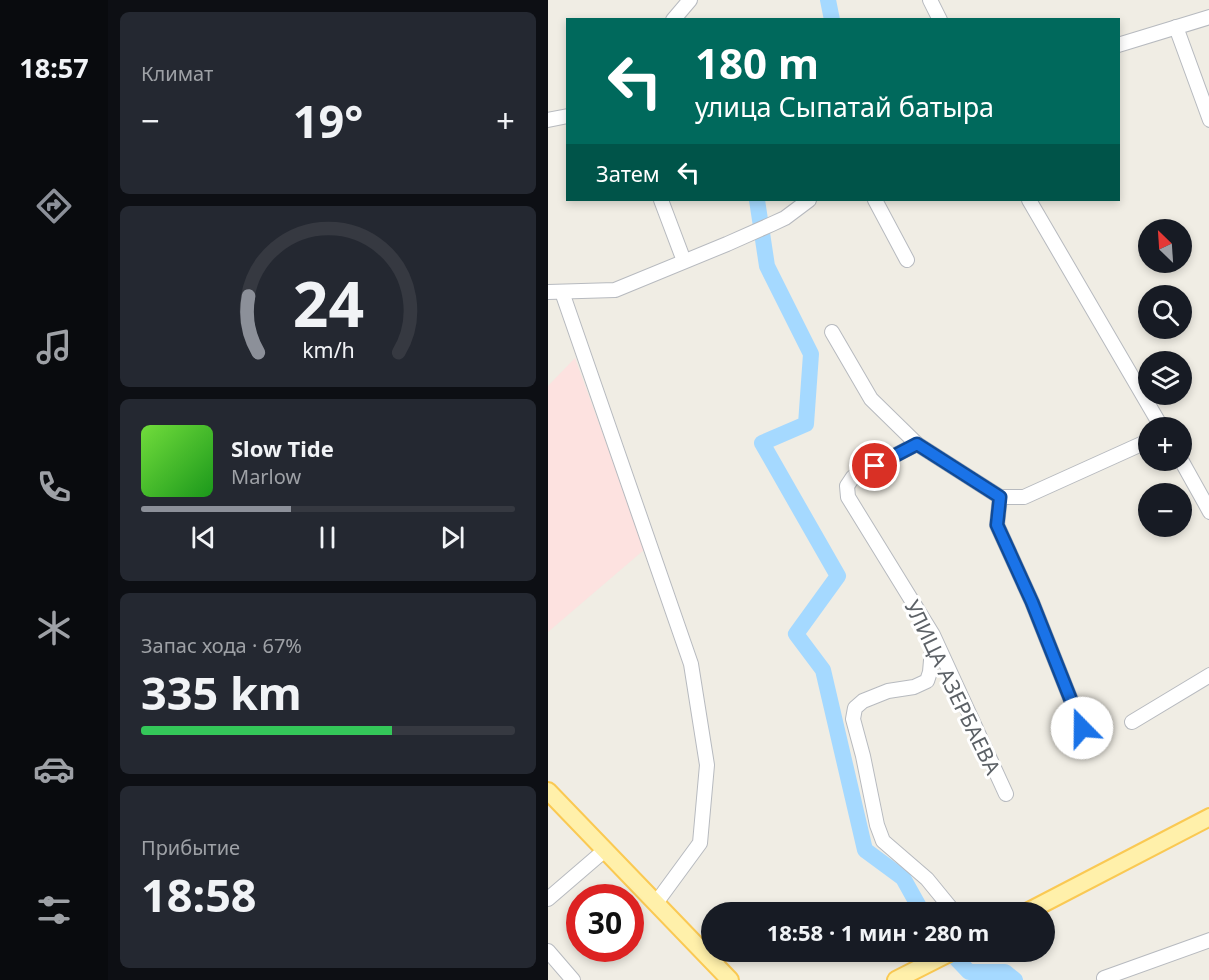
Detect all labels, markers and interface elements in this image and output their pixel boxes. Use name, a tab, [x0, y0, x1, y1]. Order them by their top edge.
text: 180 m	[695, 34, 819, 91]
icon: left	[596, 42, 674, 120]
text: 18:57	[19, 49, 89, 86]
text: Климат	[141, 60, 213, 87]
text: улица Сыпатай батыра	[695, 88, 994, 125]
text: 19°	[293, 90, 363, 151]
text: −	[141, 98, 160, 143]
text: +	[496, 98, 515, 143]
icon: left	[672, 156, 705, 189]
text: Затем	[596, 158, 660, 188]
icon: directions	[33, 185, 75, 227]
north arrow	[1138, 219, 1192, 273]
map controls	[1138, 219, 1192, 537]
text: 24	[292, 261, 364, 346]
button: search	[1138, 285, 1192, 339]
icon: music	[33, 326, 75, 368]
text: km/h	[302, 336, 354, 365]
button: layers	[1138, 351, 1192, 405]
button: +	[1138, 417, 1192, 471]
text: Slow Tide	[231, 433, 334, 463]
pin	[849, 440, 900, 491]
icon: arrive	[858, 449, 891, 482]
text: Marlow	[231, 463, 301, 490]
icon: phone	[33, 466, 75, 508]
button: −	[1138, 483, 1192, 537]
icon: previous	[187, 521, 220, 554]
icon: pause	[311, 521, 344, 554]
icon: next	[436, 521, 469, 554]
street label: УЛИЦА АЗЕРБАЕВА	[899, 595, 1008, 779]
icon: climate	[33, 607, 75, 649]
text: Запас хода · 67%	[141, 632, 302, 659]
text: 335 km	[141, 662, 302, 723]
position arrow	[1050, 696, 1114, 760]
icon: car	[33, 748, 75, 790]
text: Прибытие	[141, 834, 240, 861]
text: 18:58	[141, 864, 257, 925]
speed limit sign: 30	[566, 884, 644, 962]
icon: filters	[33, 889, 75, 931]
text: 18:58 · 1 мин · 280 m	[767, 917, 989, 947]

